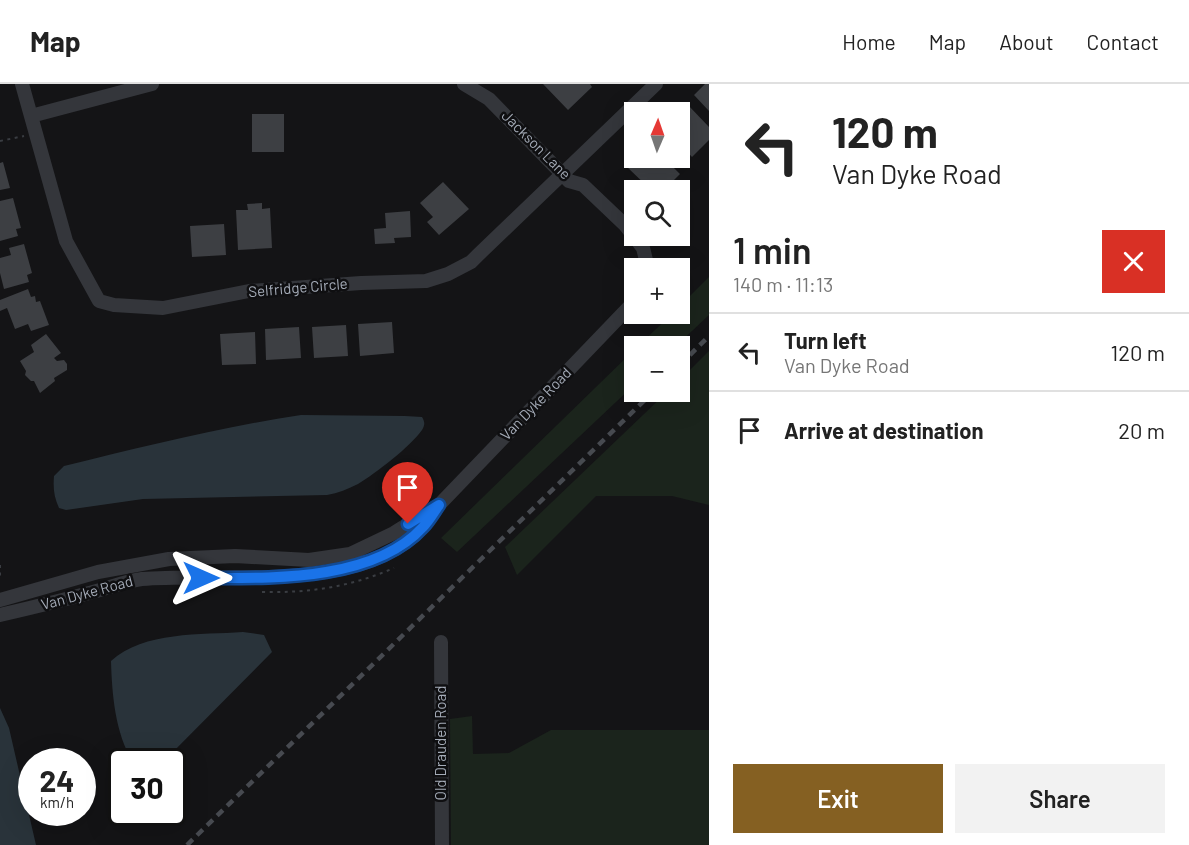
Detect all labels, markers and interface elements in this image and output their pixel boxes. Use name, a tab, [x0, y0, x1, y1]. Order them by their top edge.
text: Map	[30, 24, 81, 58]
text: Home	[842, 29, 896, 54]
text: Map	[929, 29, 966, 54]
text: About	[999, 29, 1054, 54]
text: Contact	[1087, 29, 1159, 54]
north arrow	[624, 102, 690, 168]
map controls	[624, 102, 690, 402]
street label: Jackson Lane	[498, 106, 575, 183]
text: 120 m	[832, 106, 938, 156]
icon: left	[733, 108, 811, 186]
text: Van Dyke Road	[832, 157, 1002, 189]
button: search	[624, 180, 690, 246]
text: 1 min	[733, 228, 812, 271]
button: close	[1102, 230, 1165, 293]
button: +	[624, 258, 690, 324]
text: 140 m · 11:13	[733, 272, 833, 296]
street label: Selfridge Circle	[248, 274, 348, 300]
text: Turn left	[784, 327, 867, 353]
button: −	[624, 336, 690, 402]
icon: left	[733, 336, 766, 369]
text: 120 m	[1110, 339, 1165, 365]
text: Van Dyke Road	[784, 353, 910, 377]
street label: Van Dyke Road	[496, 363, 575, 443]
icon: arrive	[733, 414, 766, 447]
text: Arrive at destination	[784, 417, 983, 443]
text: 20 m	[1118, 417, 1165, 443]
pin	[382, 462, 433, 524]
icon: arrive	[391, 471, 424, 504]
position arrow	[169, 546, 233, 610]
street label: Van Dyke Road	[39, 571, 135, 613]
street label: Old Drauden Road	[431, 686, 449, 800]
speed limit sign: 30	[108, 748, 186, 826]
text: 24	[40, 762, 74, 798]
button: Exit	[733, 764, 943, 833]
button: Share	[955, 764, 1165, 833]
text: km/h	[40, 793, 74, 811]

